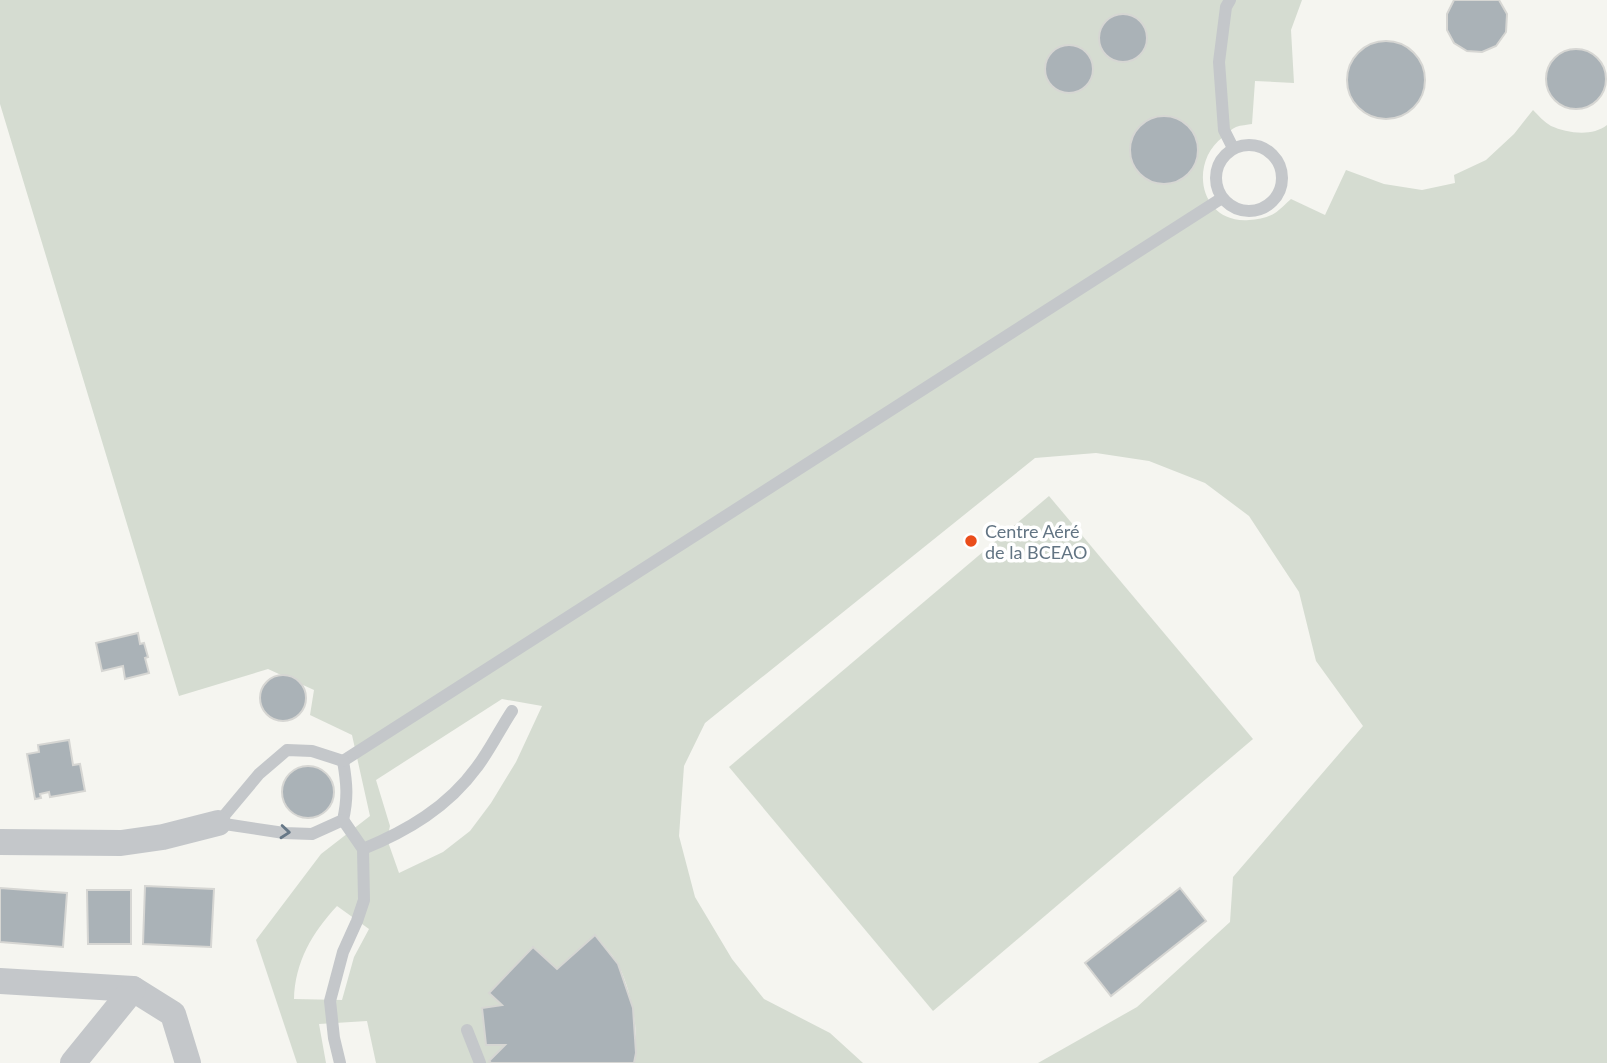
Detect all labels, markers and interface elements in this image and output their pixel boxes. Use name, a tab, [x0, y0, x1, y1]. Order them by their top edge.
place label: Centre Aéré de la BCEAO	[985, 520, 1087, 563]
marker: Centre Aéré de la BCEAO	[963, 533, 979, 549]
one-way arrow	[280, 824, 291, 839]

